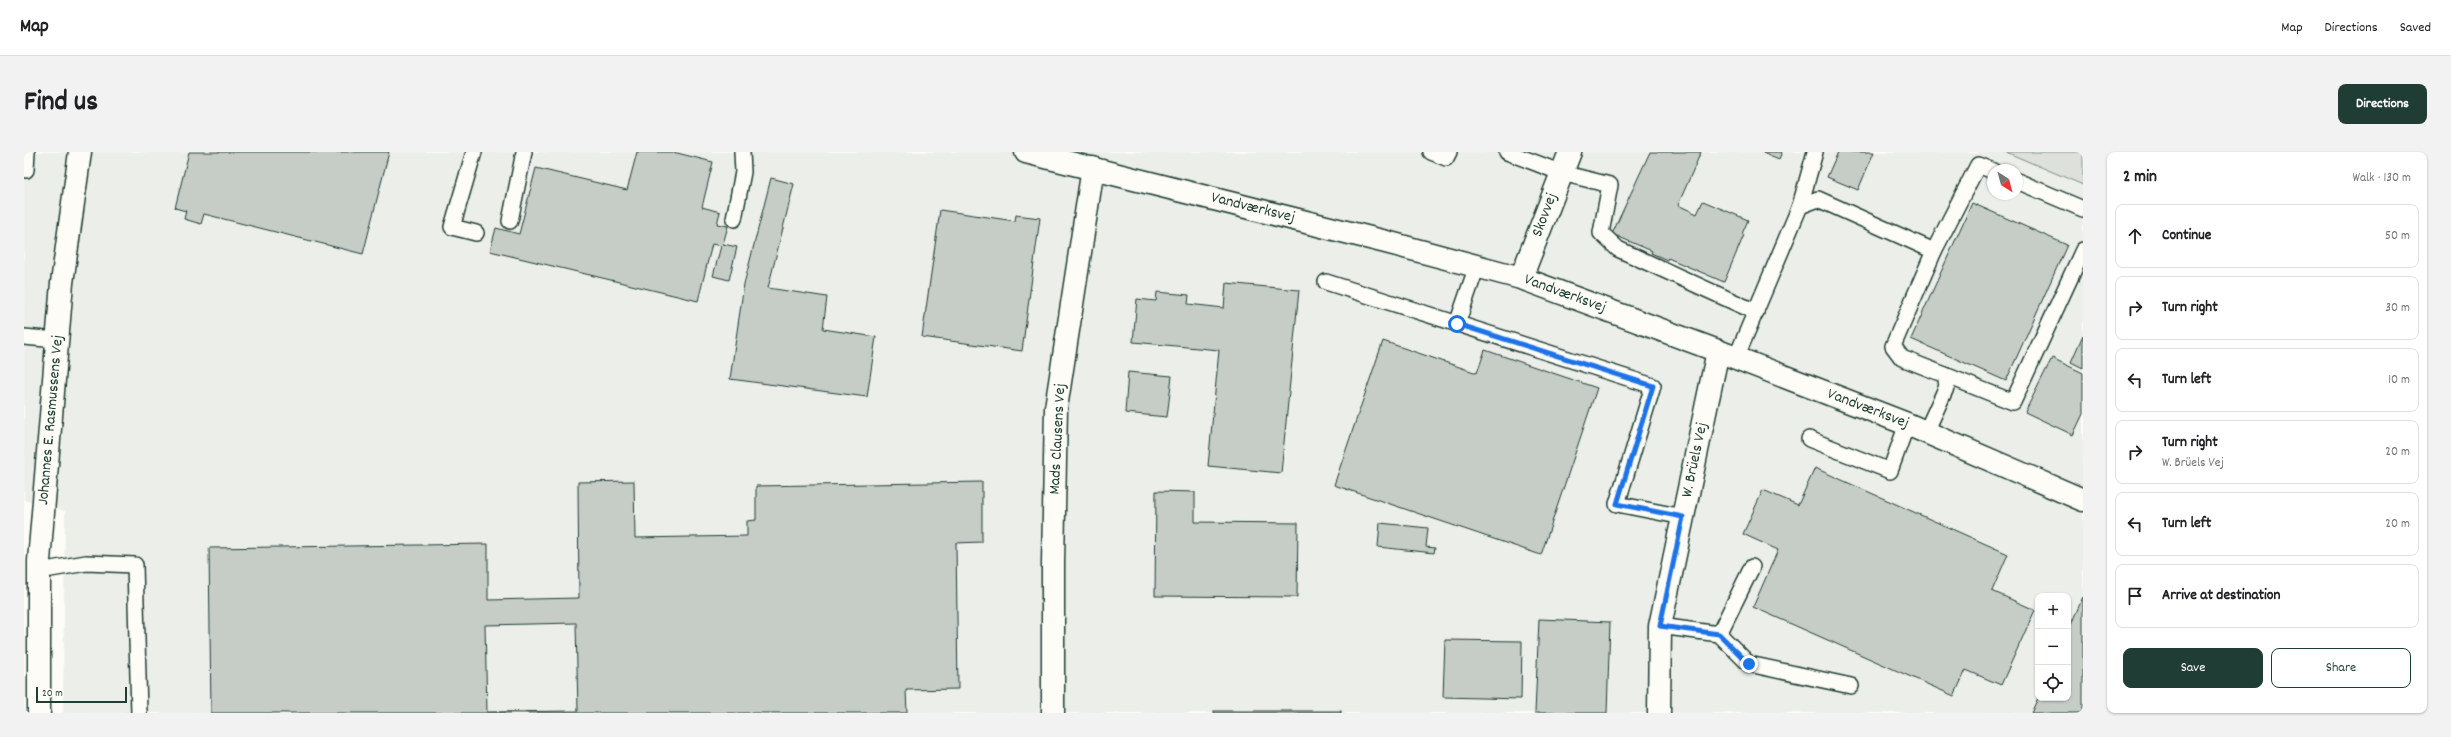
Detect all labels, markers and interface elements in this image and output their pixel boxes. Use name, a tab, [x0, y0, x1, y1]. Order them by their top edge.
text: Map	[20, 14, 49, 41]
text: Map	[2281, 18, 2303, 38]
text: Directions	[2325, 18, 2378, 38]
text: Saved	[2400, 18, 2431, 38]
text: Find us	[24, 84, 98, 124]
button: Directions	[2338, 84, 2427, 124]
north arrow	[1987, 164, 2023, 200]
text: 2 min	[2123, 166, 2157, 190]
text: Walk · 130 m	[2352, 169, 2411, 188]
street label: Vandværksvej	[1208, 186, 1298, 230]
street label: Skovvej	[1526, 190, 1564, 240]
icon: ahead	[2124, 225, 2146, 247]
text: Continue	[2162, 225, 2211, 247]
text: 50 m	[2385, 227, 2410, 246]
street label: Vandværksvej	[1521, 268, 1609, 320]
icon: right	[2124, 297, 2146, 319]
text: Turn right	[2162, 297, 2218, 319]
text: 30 m	[2385, 299, 2410, 318]
route start	[1448, 315, 1466, 333]
street label: Johannes E. Rasmussens Vej	[32, 334, 70, 506]
icon: left	[2124, 369, 2146, 391]
text: Turn left	[2162, 369, 2211, 391]
text: 10 m	[2388, 371, 2410, 390]
street label: Mads Clausens Vej	[1044, 383, 1072, 495]
street label: Vandværksvej	[1824, 383, 1912, 435]
street label: W. Brüels Vej	[1676, 420, 1714, 500]
text: Turn right	[2162, 432, 2218, 454]
icon: right	[2124, 441, 2146, 463]
text: 20 m	[2385, 443, 2410, 462]
text: W. Brüels Vej	[2162, 454, 2224, 473]
icon: left	[2124, 513, 2146, 535]
text: Turn left	[2162, 513, 2211, 535]
text: 20 m	[2385, 515, 2410, 534]
icon: arrive	[2124, 585, 2146, 607]
text: Arrive at destination	[2162, 585, 2280, 607]
map controls	[2035, 593, 2071, 701]
button: +	[2035, 593, 2071, 629]
button: −	[2035, 629, 2071, 665]
button: Save	[2123, 648, 2263, 688]
button: Share	[2271, 648, 2411, 688]
route end	[1740, 655, 1758, 673]
button: locate	[2035, 665, 2071, 701]
scale bar	[36, 685, 127, 704]
text: 20 m	[42, 686, 63, 702]

